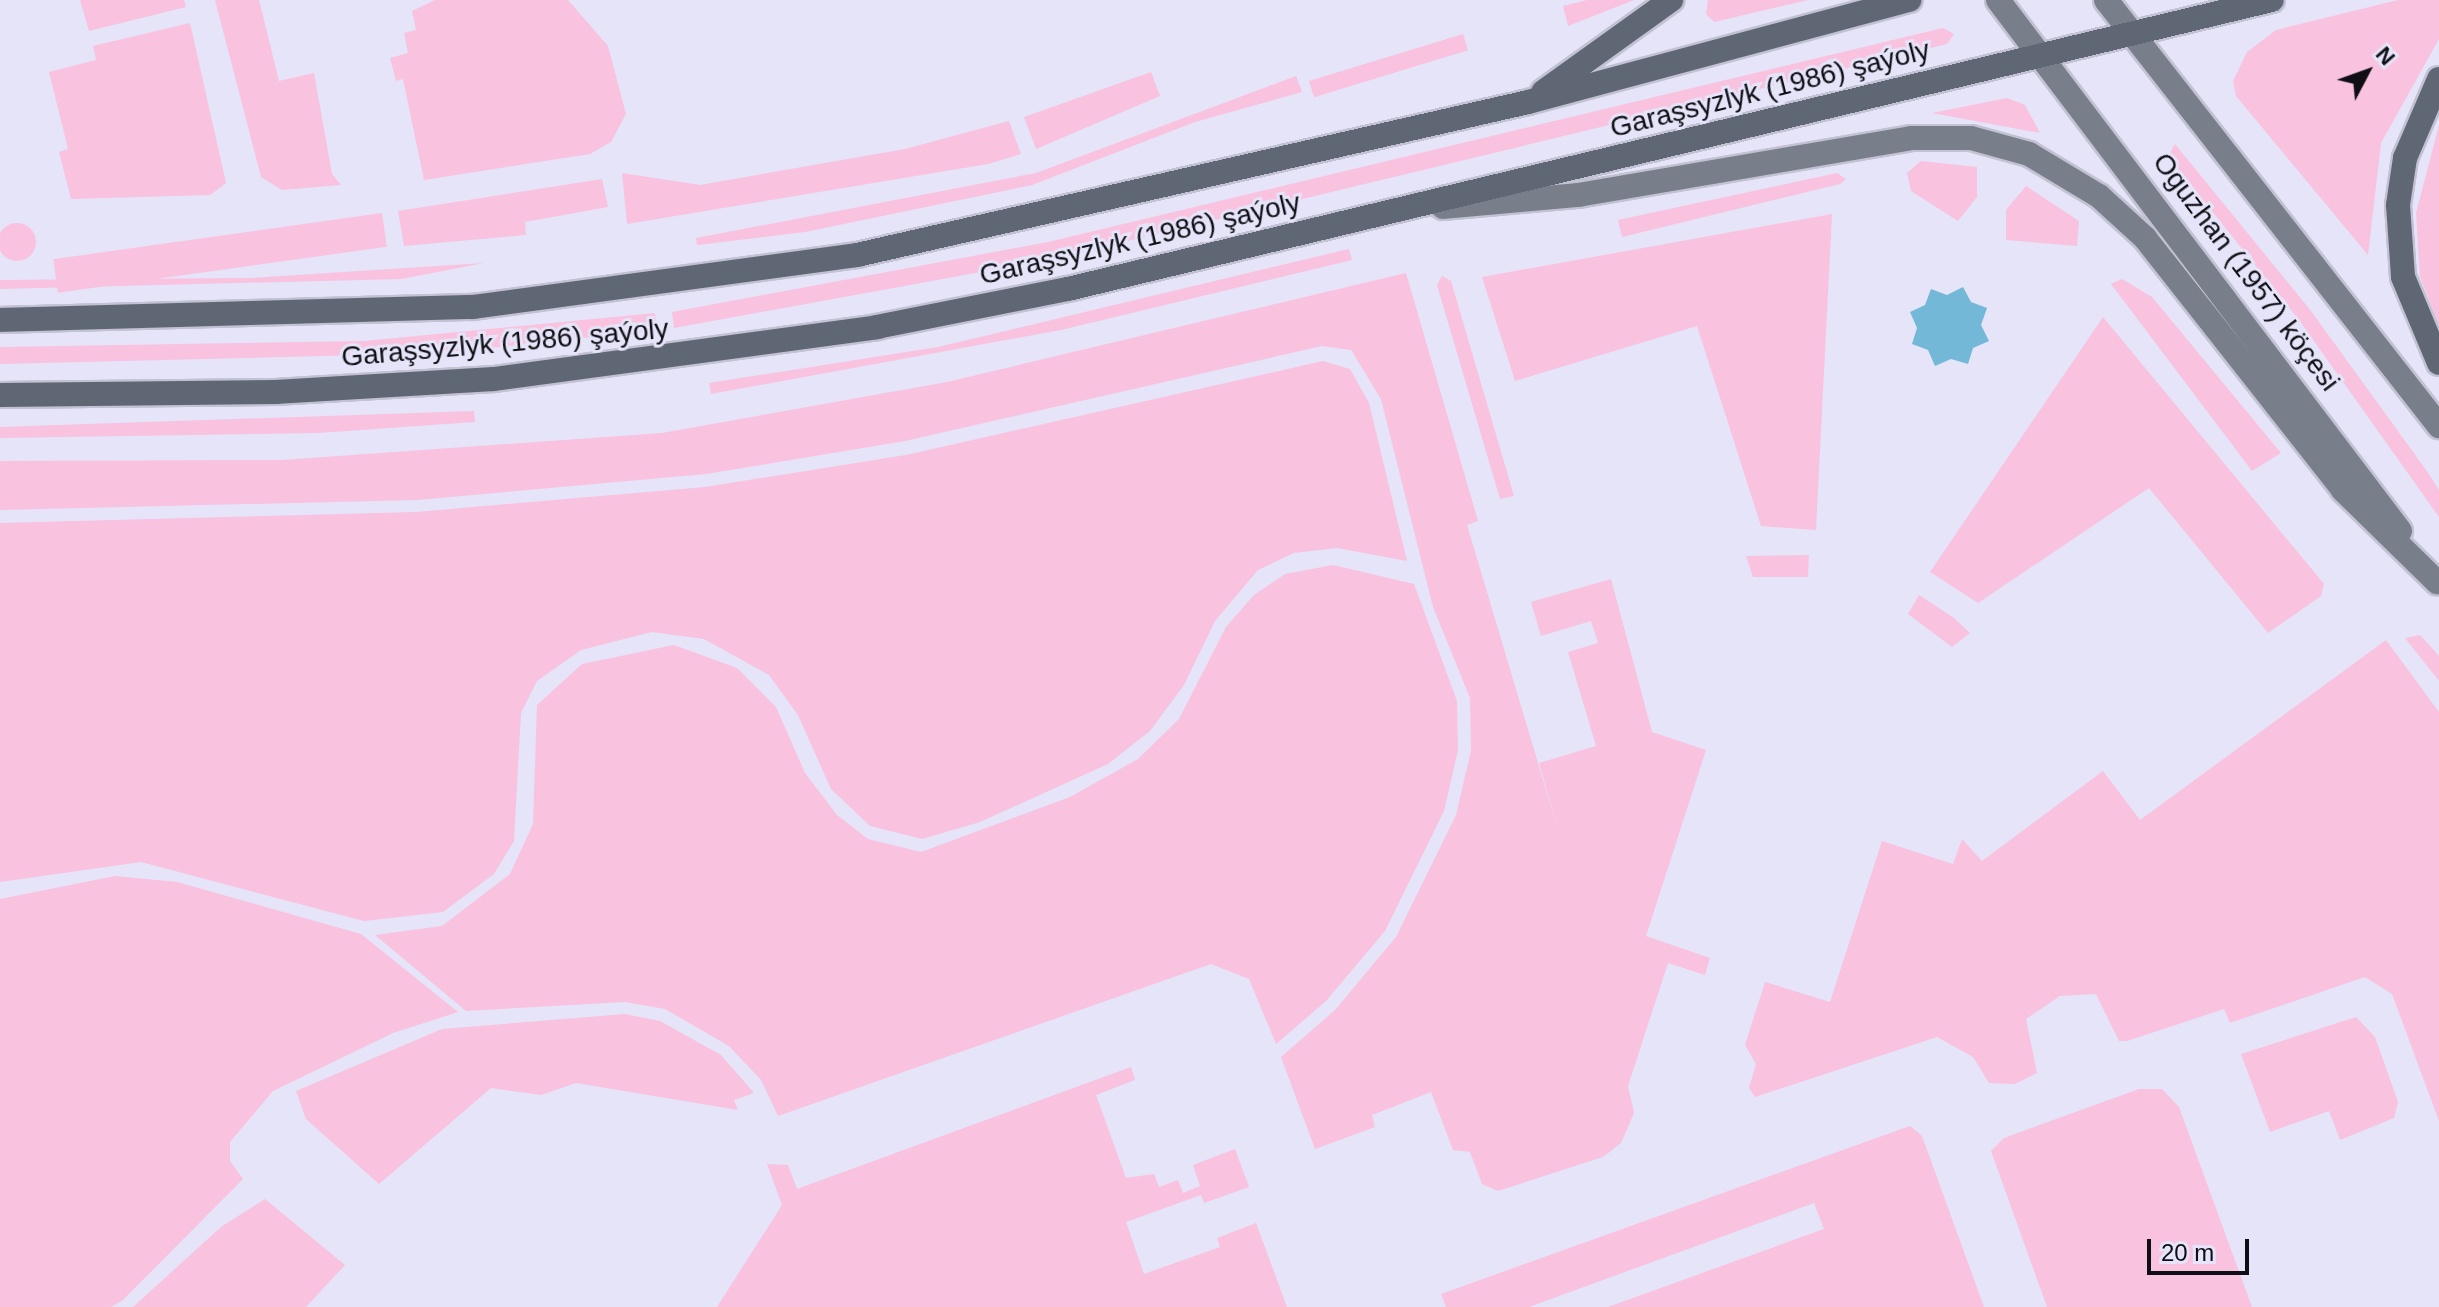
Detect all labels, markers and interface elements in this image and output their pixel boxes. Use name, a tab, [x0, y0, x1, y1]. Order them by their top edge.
north arrow	[2327, 32, 2407, 112]
street label: Garaşsyzlyk (1986) şaýoly	[1607, 33, 1933, 145]
text: N	[2371, 42, 2400, 70]
street label: Oguzhan (1957) köçesi	[2145, 146, 2347, 398]
street label: Garaşsyzlyk (1986) şaýoly	[976, 186, 1304, 292]
street label: Garaşsyzlyk (1986) şaýoly	[340, 312, 670, 374]
scale bar	[2151, 1223, 2253, 1273]
text: 20 m	[2161, 1239, 2214, 1266]

